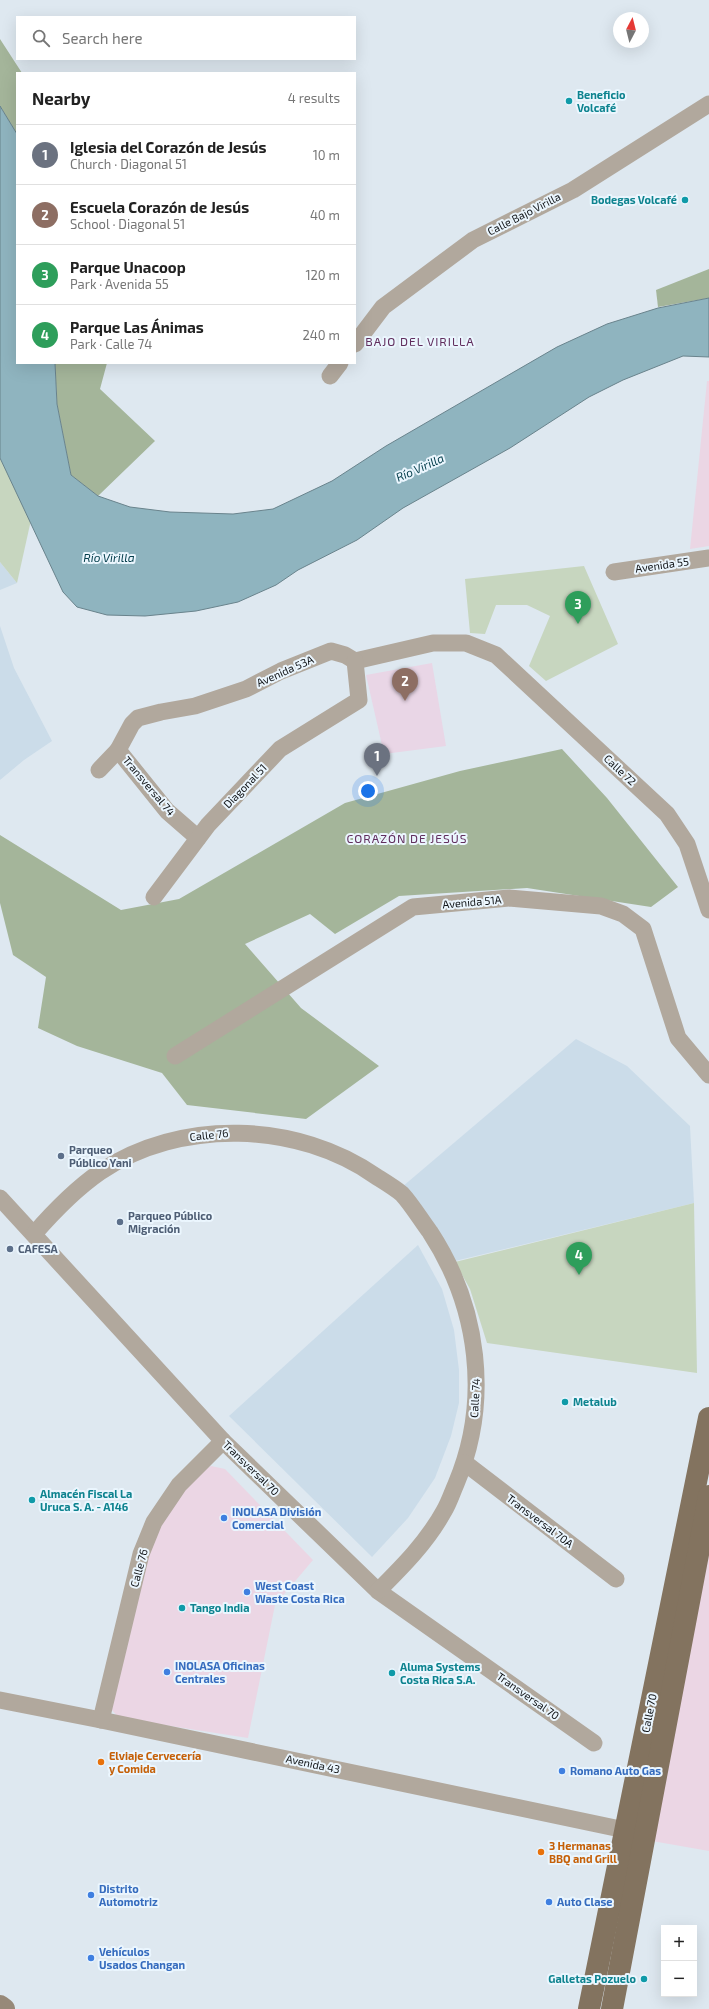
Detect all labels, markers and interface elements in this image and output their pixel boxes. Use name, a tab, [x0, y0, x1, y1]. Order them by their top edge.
north arrow	[613, 12, 649, 48]
search box	[16, 16, 356, 60]
icon: search	[30, 27, 52, 49]
text: Search here	[62, 29, 143, 47]
text: Nearby	[32, 88, 90, 108]
place label: Beneficio Volcafé	[577, 88, 626, 114]
text: 4 results	[288, 90, 340, 106]
marker: Beneficio Volcafé	[564, 96, 574, 106]
text: Iglesia del Corazón de Jesús	[70, 138, 266, 156]
text: 1	[42, 147, 48, 163]
text: 10 m	[313, 147, 340, 163]
text: Church · Diagonal 51	[70, 156, 187, 172]
street label: Calle Bajo Virilla	[485, 190, 563, 238]
place label: Bodegas Volcafé	[591, 193, 677, 206]
marker: Bodegas Volcafé	[680, 195, 690, 205]
text: Escuela Corazón de Jesús	[70, 198, 249, 216]
text: 2	[41, 207, 49, 223]
text: 40 m	[310, 207, 340, 223]
text: School · Diagonal 51	[70, 216, 185, 232]
text: Parque Unacoop	[70, 258, 186, 276]
text: 3	[41, 267, 49, 283]
text: 120 m	[305, 267, 340, 283]
text: Park · Avenida 55	[70, 276, 169, 292]
text: Parque Las Ánimas	[70, 318, 204, 336]
text: 4	[41, 327, 49, 343]
text: 240 m	[303, 327, 340, 343]
district label: BAJO DEL VIRILLA	[365, 334, 475, 348]
text: Park · Calle 74	[70, 336, 152, 352]
water label: Río Virilla	[393, 450, 446, 484]
water label: Río Virilla	[83, 550, 135, 564]
street label: Avenida 55	[634, 554, 690, 575]
pin: 3	[565, 591, 591, 624]
street label: Avenida 53A	[254, 652, 315, 689]
pin: 2	[392, 668, 418, 701]
pin: 1	[364, 743, 390, 776]
street label: Calle 72	[602, 752, 639, 788]
street label: Transversal 74	[121, 753, 178, 818]
street label: Diagonal 51	[220, 761, 269, 811]
your location	[358, 781, 378, 801]
district label: CORAZÓN DE JESÚS	[347, 831, 467, 845]
street label: Avenida 51A	[442, 892, 502, 911]
street label: Calle 76	[189, 1126, 229, 1143]
place label: Parqueo Público Yani	[69, 1143, 132, 1169]
marker: Parqueo Público Yani	[56, 1151, 66, 1161]
place label: Parqueo Público Migración	[128, 1209, 213, 1235]
marker: Parqueo Público Migración	[115, 1217, 125, 1227]
place label: CAFESA	[18, 1242, 59, 1255]
pin: 4	[566, 1242, 592, 1275]
marker: CAFESA	[5, 1244, 15, 1254]
street label: Calle 74	[467, 1378, 482, 1418]
place label: Metalub	[573, 1395, 617, 1408]
marker: Metalub	[560, 1397, 570, 1407]
street label: Transversal 70	[221, 1438, 282, 1498]
place label: Almacén Fiscal La Uruca S. A. - A146	[40, 1487, 132, 1513]
street label: Transversal 70A	[504, 1491, 576, 1550]
marker: Almacén Fiscal La Uruca S. A. - A146	[27, 1495, 37, 1505]
place label: INOLASA División Comercial	[232, 1505, 321, 1531]
marker: INOLASA División Comercial	[219, 1513, 229, 1523]
street label: Calle 76	[127, 1547, 150, 1588]
place label: West Coast Waste Costa Rica	[255, 1579, 345, 1605]
marker: West Coast Waste Costa Rica	[242, 1587, 252, 1597]
place label: Tango India	[190, 1601, 249, 1614]
marker: Tango India	[177, 1603, 187, 1613]
place label: INOLASA Oficinas Centrales	[175, 1659, 265, 1685]
place label: Aluma Systems Costa Rica S.A.	[400, 1660, 480, 1686]
marker: INOLASA Oficinas Centrales	[162, 1667, 172, 1677]
marker: Aluma Systems Costa Rica S.A.	[387, 1668, 397, 1678]
street label: Transversal 70	[495, 1669, 562, 1722]
street label: Calle 70	[638, 1692, 659, 1734]
place label: Elviaje Cervecería y Comida	[109, 1749, 201, 1776]
street label: Avenida 43	[285, 1751, 341, 1776]
marker: Elviaje Cervecería y Comida	[96, 1757, 106, 1767]
place label: Romano Auto Gas	[570, 1764, 661, 1777]
marker: Romano Auto Gas	[557, 1766, 567, 1776]
place label: 3 Hermanas BBQ and Grill	[549, 1839, 617, 1866]
marker: 3 Hermanas BBQ and Grill	[536, 1847, 546, 1857]
place label: Distrito Automotriz	[99, 1882, 158, 1908]
marker: Distrito Automotriz	[86, 1890, 96, 1900]
place label: Auto Clase	[557, 1895, 612, 1908]
marker: Auto Clase	[544, 1897, 554, 1907]
map controls	[661, 1925, 697, 1997]
button: +	[661, 1925, 697, 1961]
place label: Vehículos Usados Changan	[99, 1945, 185, 1971]
marker: Vehículos Usados Changan	[86, 1953, 96, 1963]
button: −	[661, 1961, 697, 1997]
place label: Galletas Pozuelo	[548, 1972, 636, 1985]
marker: Galletas Pozuelo	[639, 1974, 649, 1984]

